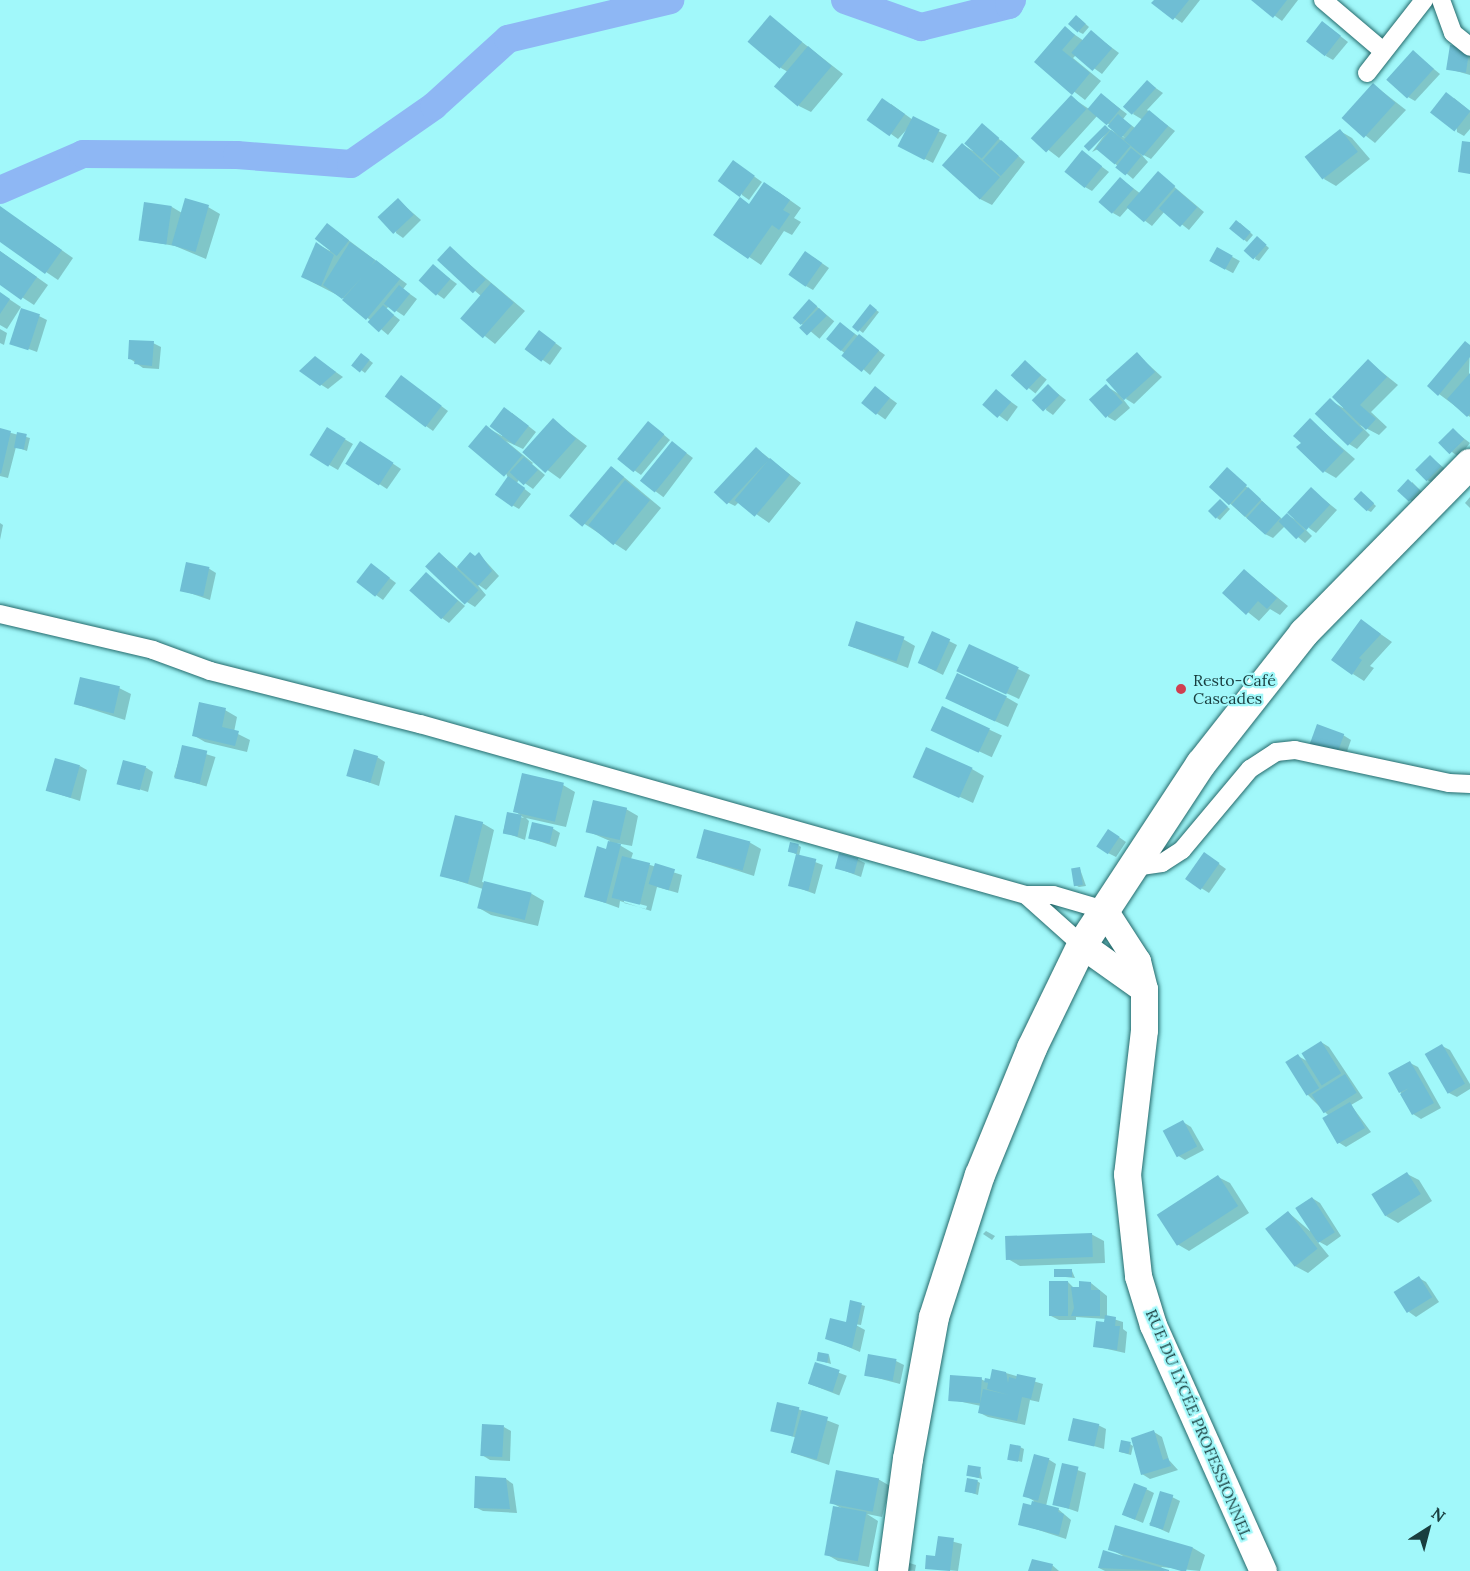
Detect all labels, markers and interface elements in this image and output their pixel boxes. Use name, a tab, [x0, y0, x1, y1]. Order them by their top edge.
place label: Resto-Café Cascades	[1193, 670, 1276, 708]
marker: Resto-Café Cascades	[1174, 682, 1188, 696]
street label: RUE DU LYCÉE PROFESSIONNEL	[1142, 1306, 1256, 1542]
north arrow	[1398, 1499, 1458, 1559]
text: N	[1428, 1503, 1449, 1526]

